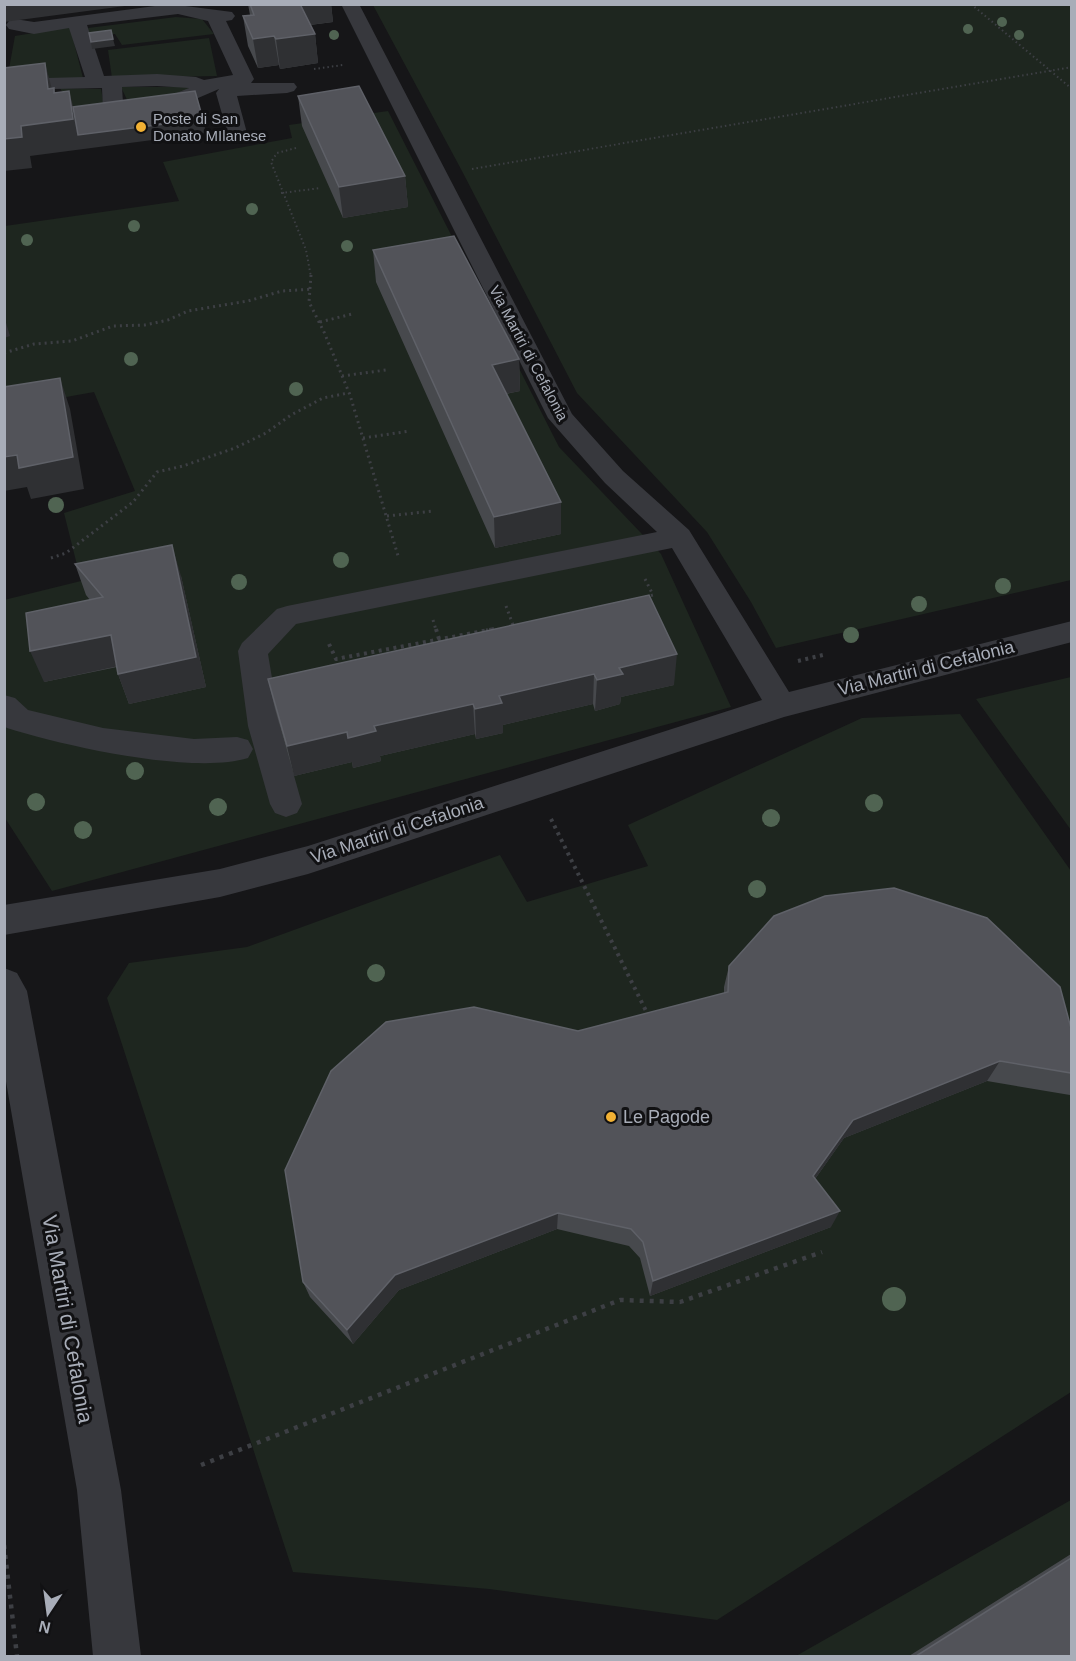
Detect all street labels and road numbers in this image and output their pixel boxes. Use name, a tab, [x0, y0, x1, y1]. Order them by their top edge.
street label: Via Martiri di Cefalonia	[486, 283, 572, 424]
street label: Via Martiri di Cefalonia	[836, 636, 1017, 700]
street label: Via Martiri di Cefalonia	[308, 792, 487, 867]
street label: Via Martiri di Cefalonia	[38, 1213, 98, 1425]

